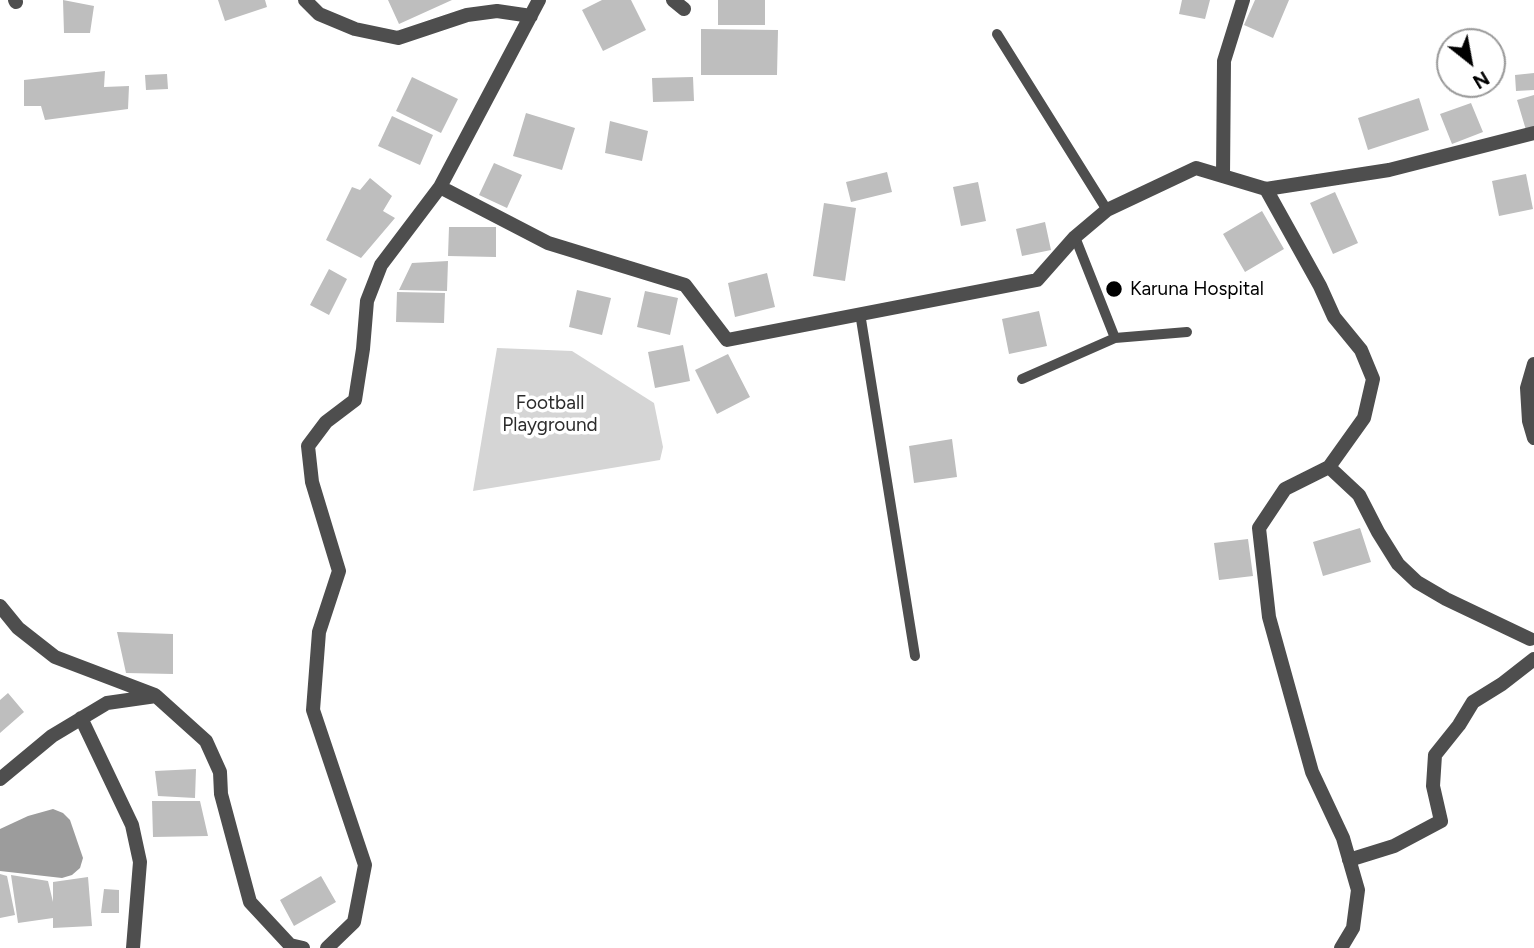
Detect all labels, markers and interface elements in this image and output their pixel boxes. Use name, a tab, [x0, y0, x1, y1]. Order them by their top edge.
north arrow	[1436, 28, 1506, 98]
text: N	[1469, 66, 1493, 93]
place label: Karuna Hospital	[1130, 278, 1264, 300]
marker: Karuna Hospital	[1104, 279, 1124, 299]
park label: Football Playground	[502, 392, 598, 436]

